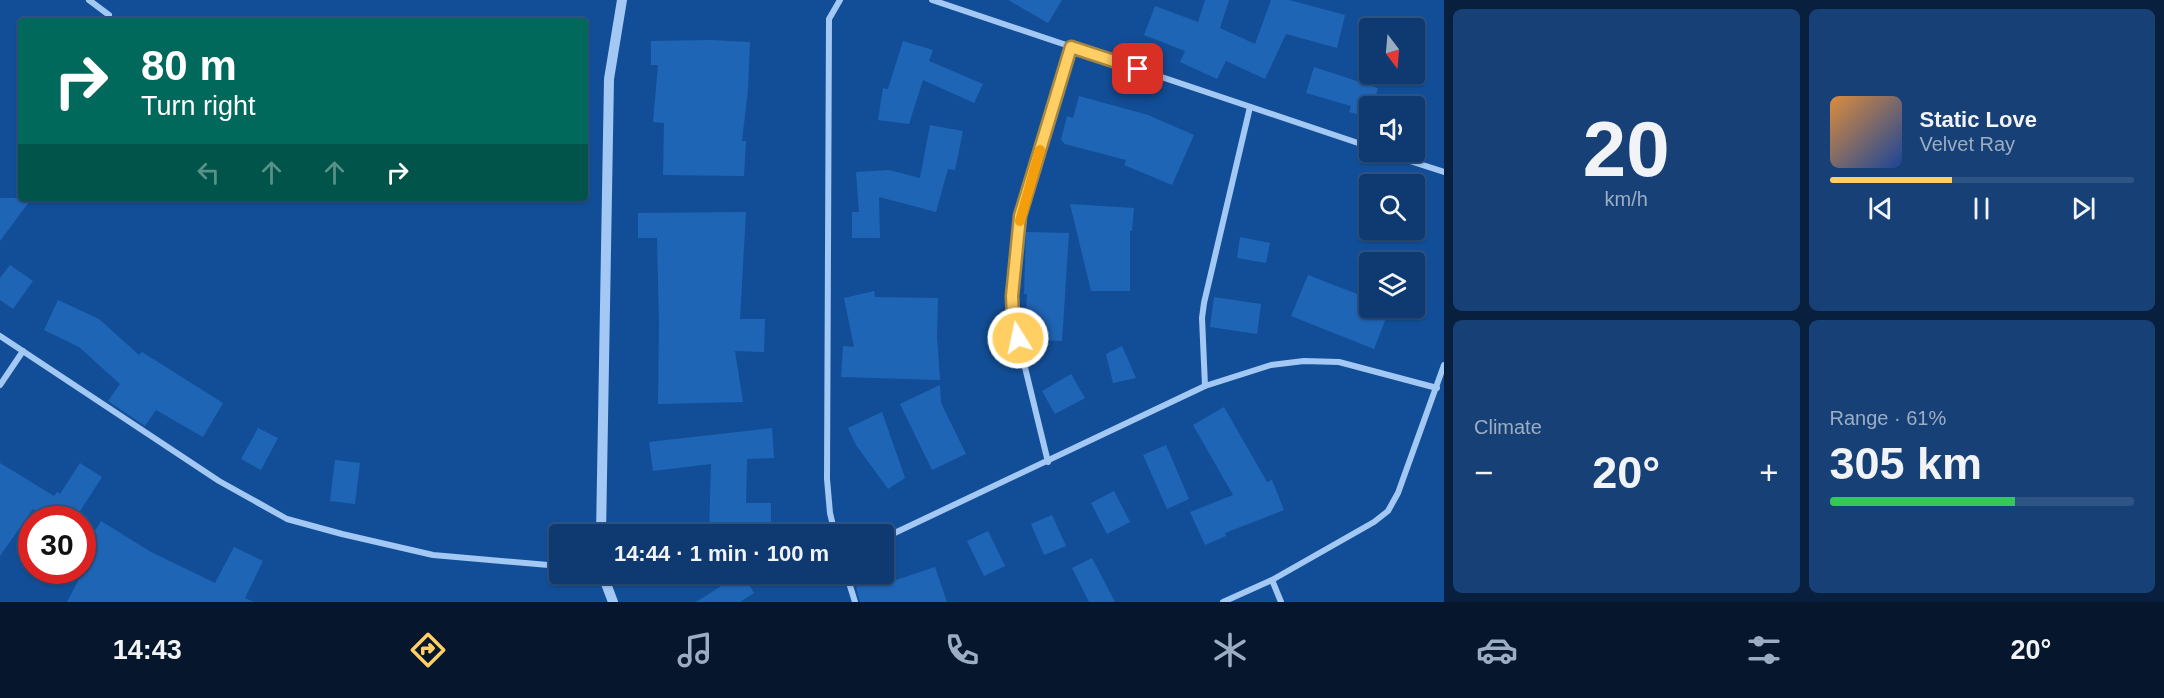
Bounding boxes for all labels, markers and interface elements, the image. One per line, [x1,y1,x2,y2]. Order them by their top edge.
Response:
north arrow [1359,18,1425,84]
map controls [1359,18,1425,318]
icon: right [42,42,120,120]
text: 80 m [141,42,237,89]
pin [1112,43,1163,94]
icon: arrive [1121,52,1154,85]
text: Turn right [141,91,256,121]
button: sound [1359,96,1425,162]
text: 20 [1583,105,1670,193]
text: Static Love [1920,107,2037,132]
text: Velvet Ray [1920,133,2015,155]
icon: left [192,156,225,189]
icon: ahead [255,156,288,189]
icon: ahead [318,156,351,189]
icon: right [381,156,414,189]
button: search [1359,174,1425,240]
text: km/h [1605,188,1648,210]
icon: previous [1864,192,1897,225]
icon: pause [1965,192,1998,225]
icon: next [2067,192,2100,225]
button: layers [1359,252,1425,318]
position arrow [986,306,1050,370]
text: Range · 61% [1830,407,1946,429]
text: Climate [1474,416,1542,438]
text: 305 km [1830,438,1982,489]
text: 20° [1592,447,1660,498]
text: − [1474,454,1493,491]
text: + [1759,454,1779,491]
speed limit sign: 30 [18,506,96,584]
text: 14:44 · 1 min · 100 m [614,541,829,566]
icon: directions [407,629,449,671]
icon: music [674,629,716,671]
icon: phone [941,629,983,671]
icon: climate [1209,629,1251,671]
icon: car [1476,629,1518,671]
icon: filters [1743,629,1785,671]
text: 14:43 [113,635,182,665]
text: 20° [2010,635,2051,665]

